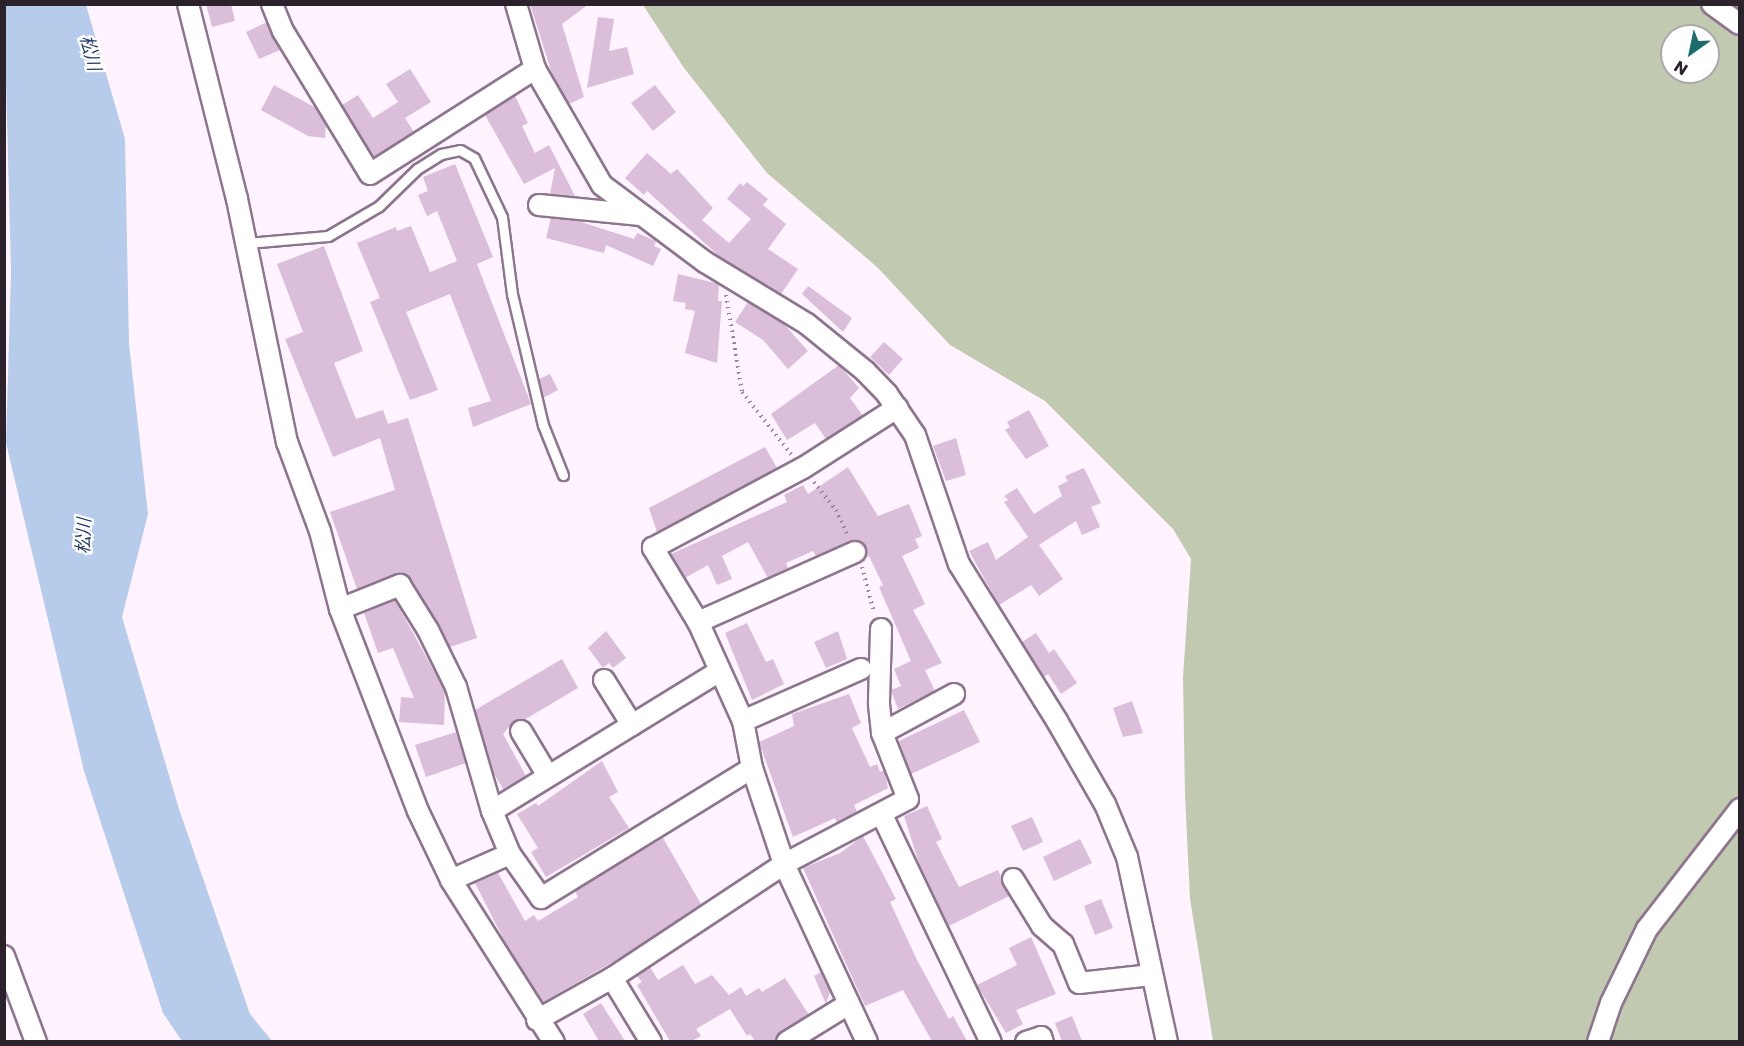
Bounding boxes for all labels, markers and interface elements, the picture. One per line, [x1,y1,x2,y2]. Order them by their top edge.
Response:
north arrow [1660,24,1720,84]
water label: 松川 [75,33,105,73]
text: N [1670,55,1692,81]
water label: 松川 [73,518,95,554]

